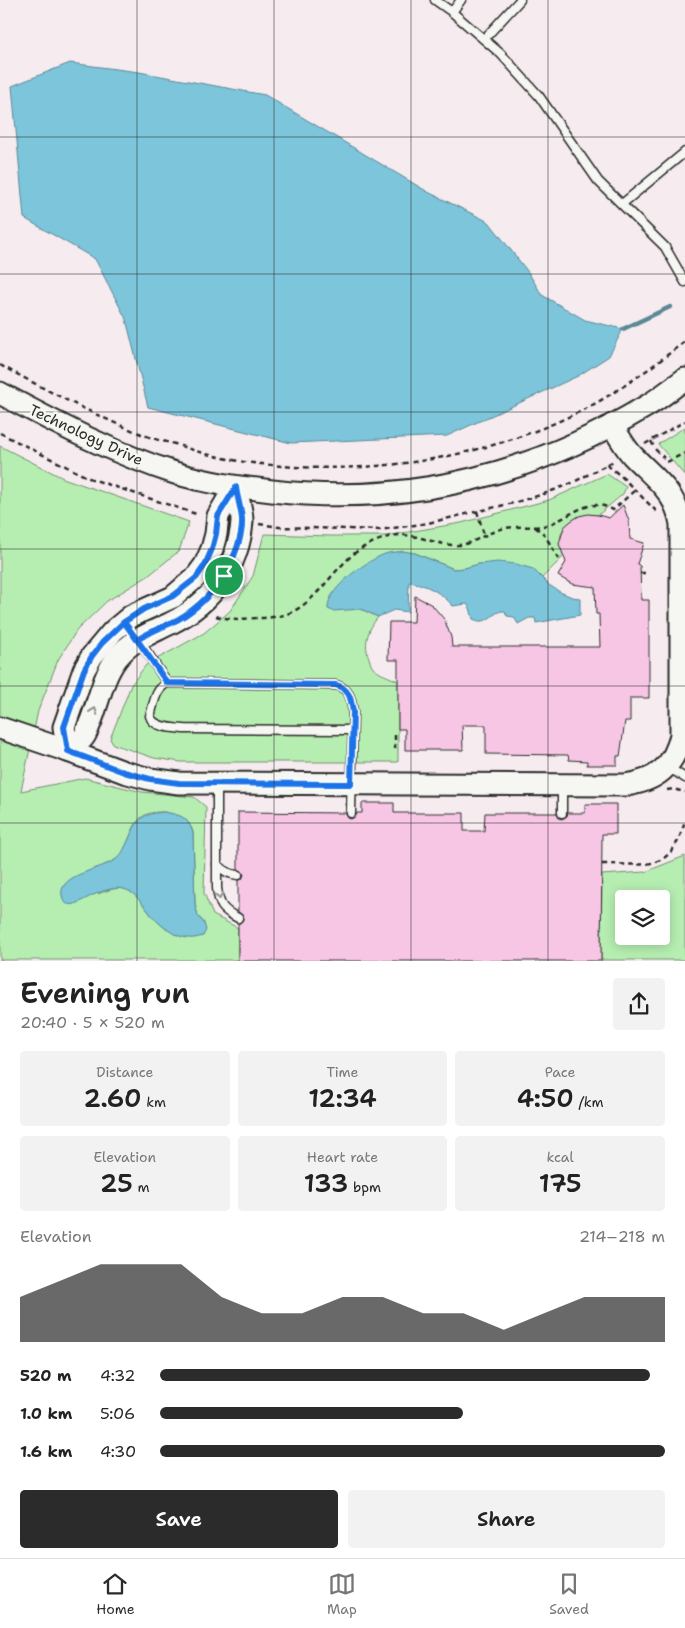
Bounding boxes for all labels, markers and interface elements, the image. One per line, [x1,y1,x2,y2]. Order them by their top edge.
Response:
street label: Technology Drive [26,400,146,470]
pin [203,555,245,597]
icon: arrive [210,562,238,590]
one-way arrow [88,707,98,716]
map controls [615,890,670,945]
button: layers [615,890,670,945]
one-way arrow [213,891,224,900]
text: Evening run [20,974,190,1012]
button: share [613,978,665,1030]
text: 20:40 · 5 × 520 m [20,1012,165,1033]
text: Distance [96,1063,154,1081]
text: Time [326,1063,359,1081]
text: Pace [545,1063,576,1081]
text: 2.60 [84,1081,141,1115]
text: 12:34 [308,1081,377,1115]
text: 4:50 [517,1081,574,1115]
text: km [141,1093,166,1111]
text: /km [574,1093,603,1111]
text: Elevation [93,1148,156,1166]
text: Heart rate [307,1148,378,1166]
text: kcal [547,1148,574,1166]
text: 25 [100,1166,133,1200]
text: 133 [304,1166,348,1200]
text: 175 [539,1166,582,1200]
text: m [133,1178,150,1196]
text: bpm [348,1178,381,1196]
text: Elevation [20,1226,92,1247]
text: 214–218 m [579,1226,665,1247]
text: 520 m [20,1365,72,1386]
text: 4:32 [100,1365,135,1386]
text: 1.0 km [20,1403,72,1424]
text: 5:06 [100,1403,135,1424]
text: 1.6 km [20,1441,72,1462]
text: 4:30 [100,1441,136,1462]
button: Save [20,1490,338,1548]
button: Share [348,1490,665,1548]
tab: Home [96,1570,135,1618]
tab: Map [327,1570,357,1618]
tab: Saved [549,1570,589,1618]

